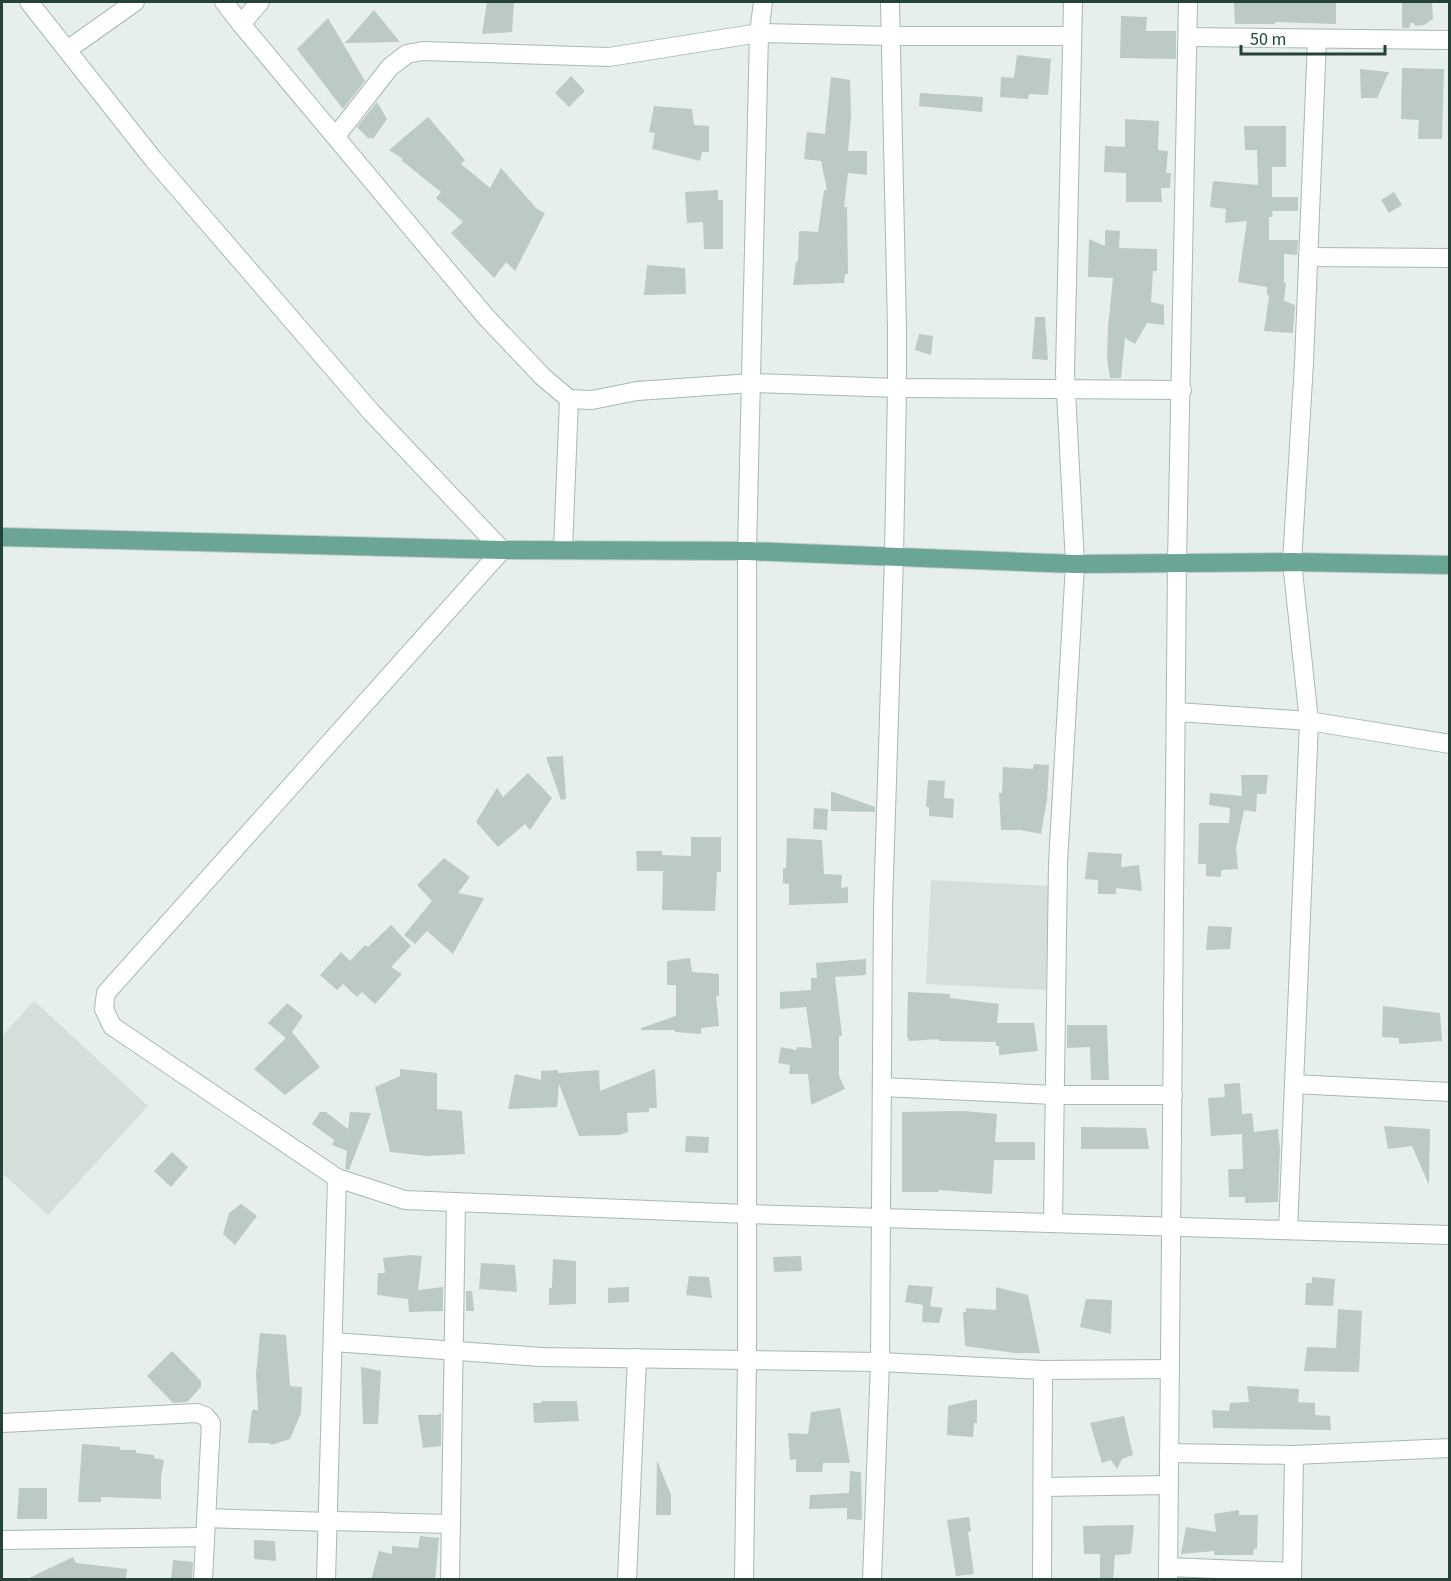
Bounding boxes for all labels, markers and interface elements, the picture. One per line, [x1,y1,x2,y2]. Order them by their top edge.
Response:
scale bar [1241,18,1385,56]
text: 50 m [1250,27,1286,52]

